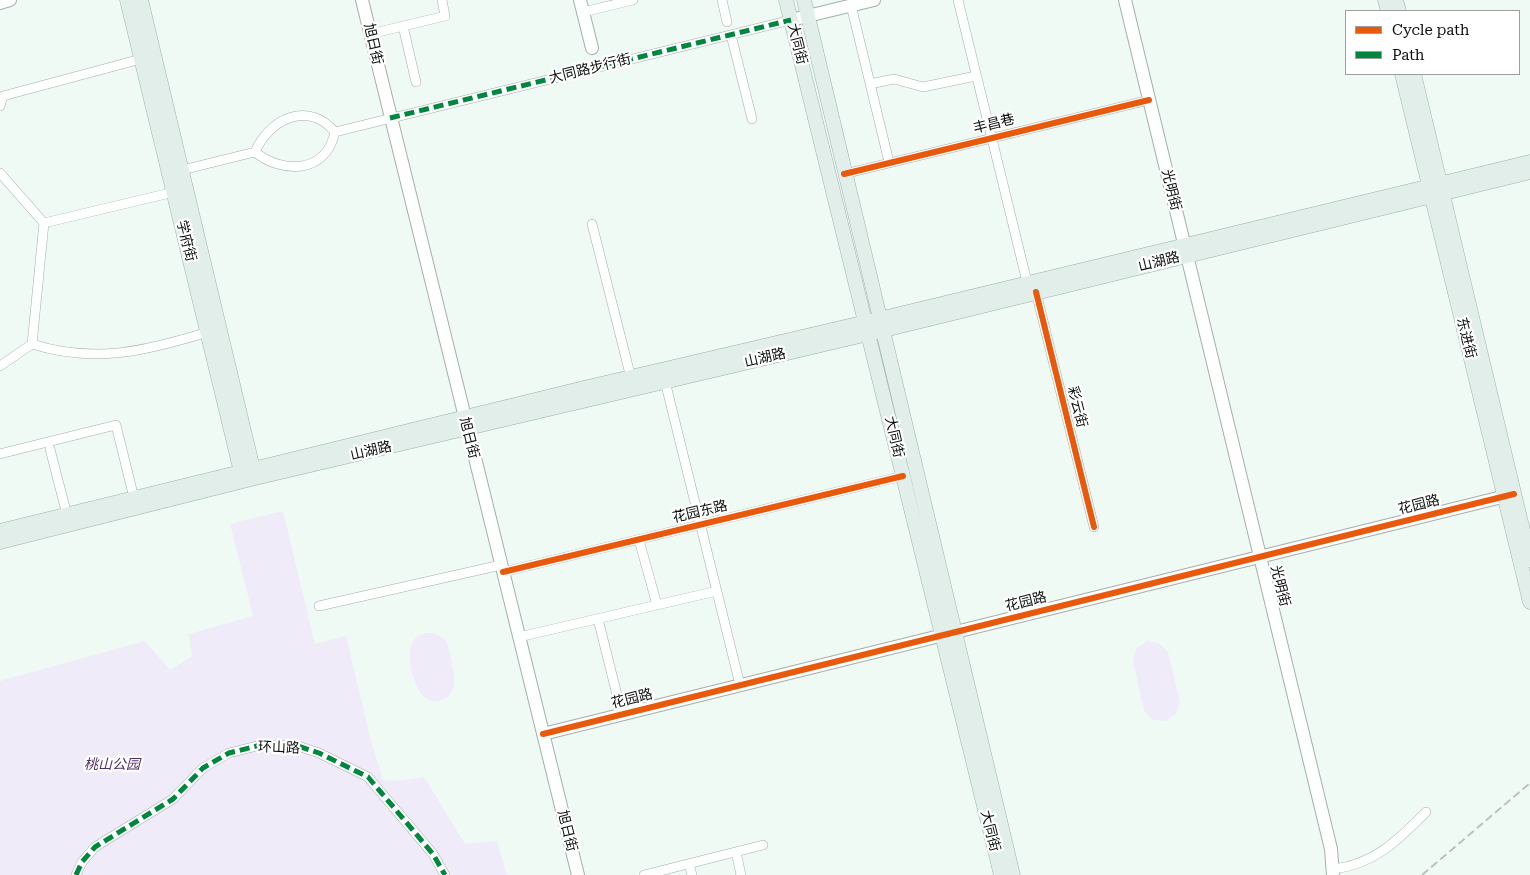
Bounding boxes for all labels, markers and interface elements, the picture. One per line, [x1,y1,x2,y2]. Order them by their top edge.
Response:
legend [1345,10,1520,75]
text: Cycle path [1392,21,1469,39]
street label: 旭日街 [360,22,386,66]
street label: 大同街 [784,22,810,66]
text: Path [1392,46,1425,64]
street label: 大同路步行街 [547,51,633,87]
street label: 丰昌巷 [972,111,1016,137]
street label: 光明街 [1158,168,1184,212]
street label: 学府街 [173,219,199,263]
street label: 山湖路 [1137,249,1181,275]
street label: 东进街 [1453,316,1479,360]
street label: 山湖路 [743,345,787,371]
street label: 彩云街 [1064,385,1090,429]
street label: 大同街 [881,415,907,459]
street label: 旭日街 [456,416,482,460]
street label: 山湖路 [349,438,393,464]
street label: 花园路 [1397,492,1441,518]
street label: 花园东路 [671,498,729,526]
street label: 光明街 [1267,564,1293,608]
street label: 花园路 [1004,589,1048,615]
street label: 花园路 [610,686,654,712]
street label: 环山路 [258,739,300,757]
park label: 桃山公园 [84,757,140,773]
street label: 旭日街 [554,809,580,853]
street label: 大同街 [977,809,1003,853]

